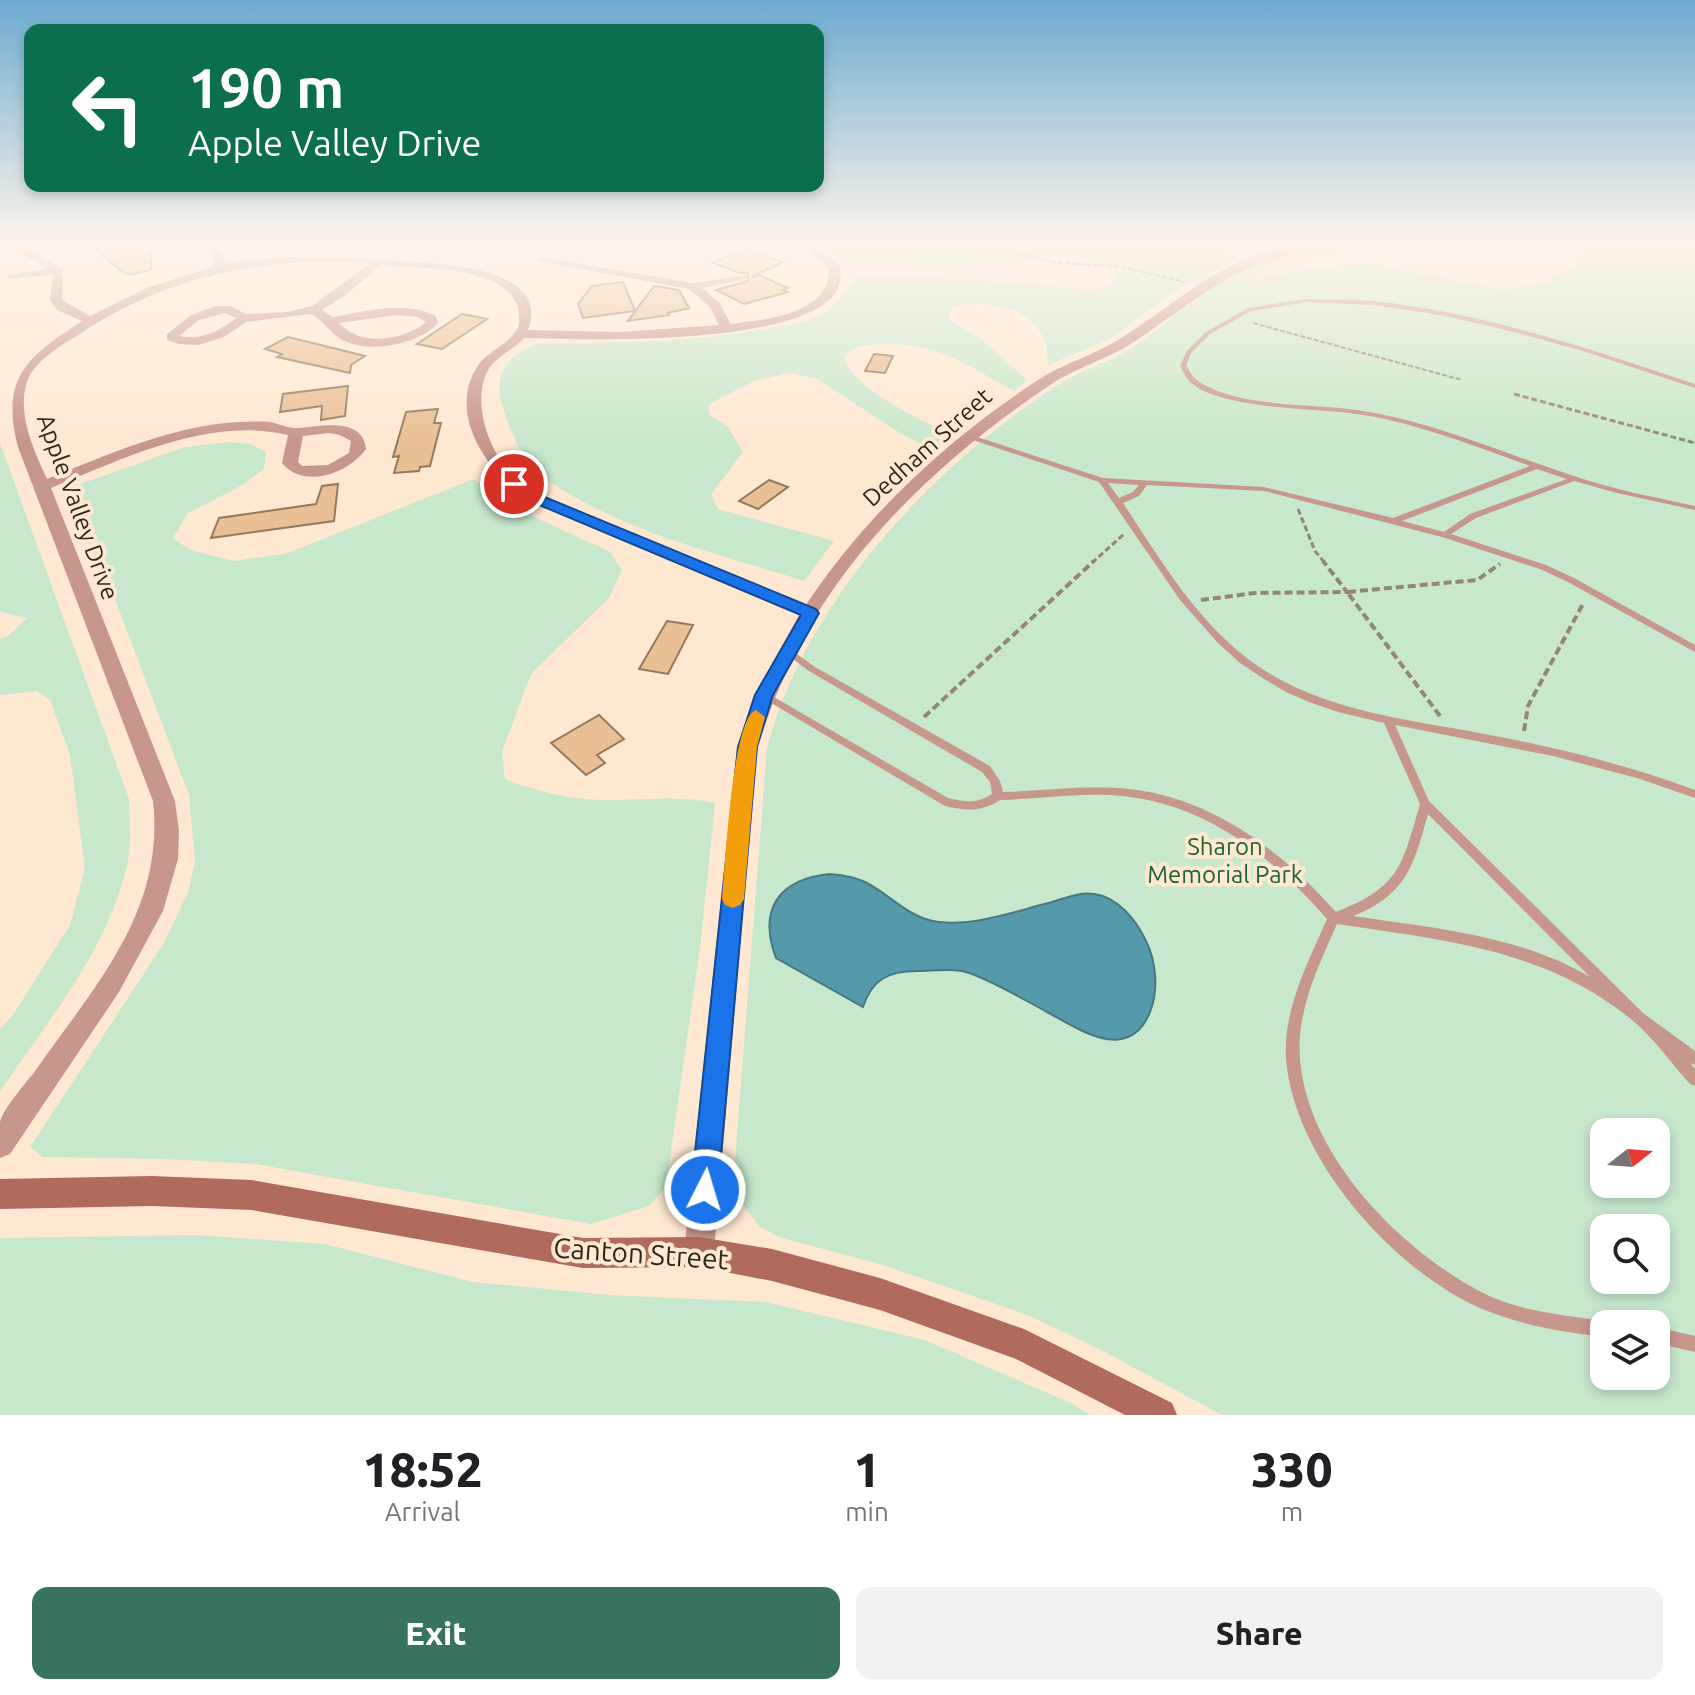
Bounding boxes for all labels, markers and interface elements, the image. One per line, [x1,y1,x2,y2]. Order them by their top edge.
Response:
icon: left [56,56,160,160]
text: 190 m [188,56,344,119]
text: Apple Valley Drive [188,122,481,163]
street label: Dedham Street [857,382,997,512]
street label: Apple Valley Drive [32,411,124,603]
pin [480,450,548,518]
icon: arrive [492,462,536,506]
park label: Sharon Memorial Park [1147,833,1303,888]
north arrow [1590,1118,1670,1198]
map controls [1590,1118,1670,1390]
position arrow [663,1148,747,1232]
button: search [1590,1214,1670,1294]
street label: Canton Street [552,1231,730,1275]
button: layers [1590,1310,1670,1390]
text: 18:52 [363,1442,483,1496]
text: 1 [853,1442,880,1496]
text: 330 [1251,1442,1332,1496]
text: Arrival [385,1497,460,1526]
text: min [845,1497,889,1526]
text: m [1281,1497,1303,1526]
button: Exit [32,1587,840,1679]
button: Share [856,1587,1663,1679]

